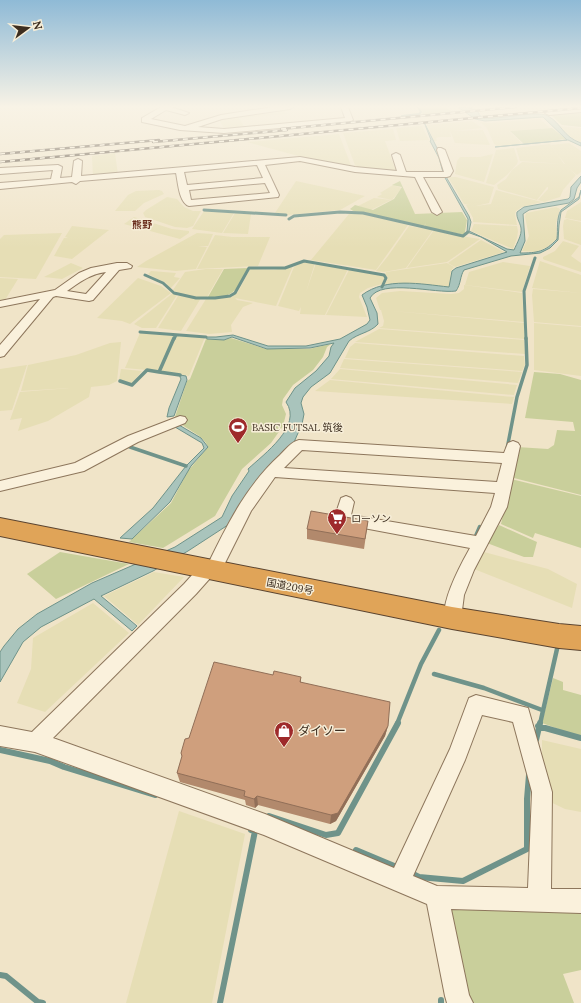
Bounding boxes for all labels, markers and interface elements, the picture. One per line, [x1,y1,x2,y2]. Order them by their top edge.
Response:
north arrow [8,8,48,48]
text: N [30,19,46,32]
district label: 熊野 [132,218,153,231]
sports icon: BASIC FUTSAL 筑後 [227,416,249,444]
place label: BASIC FUTSAL 筑後 [252,421,342,434]
supermarket icon: ローソン [326,507,348,535]
place label: ローソン [351,512,391,525]
street label: 国道209号 [265,576,314,597]
shop icon: ダイソー [273,720,295,748]
place label: ダイソー [298,723,346,738]

